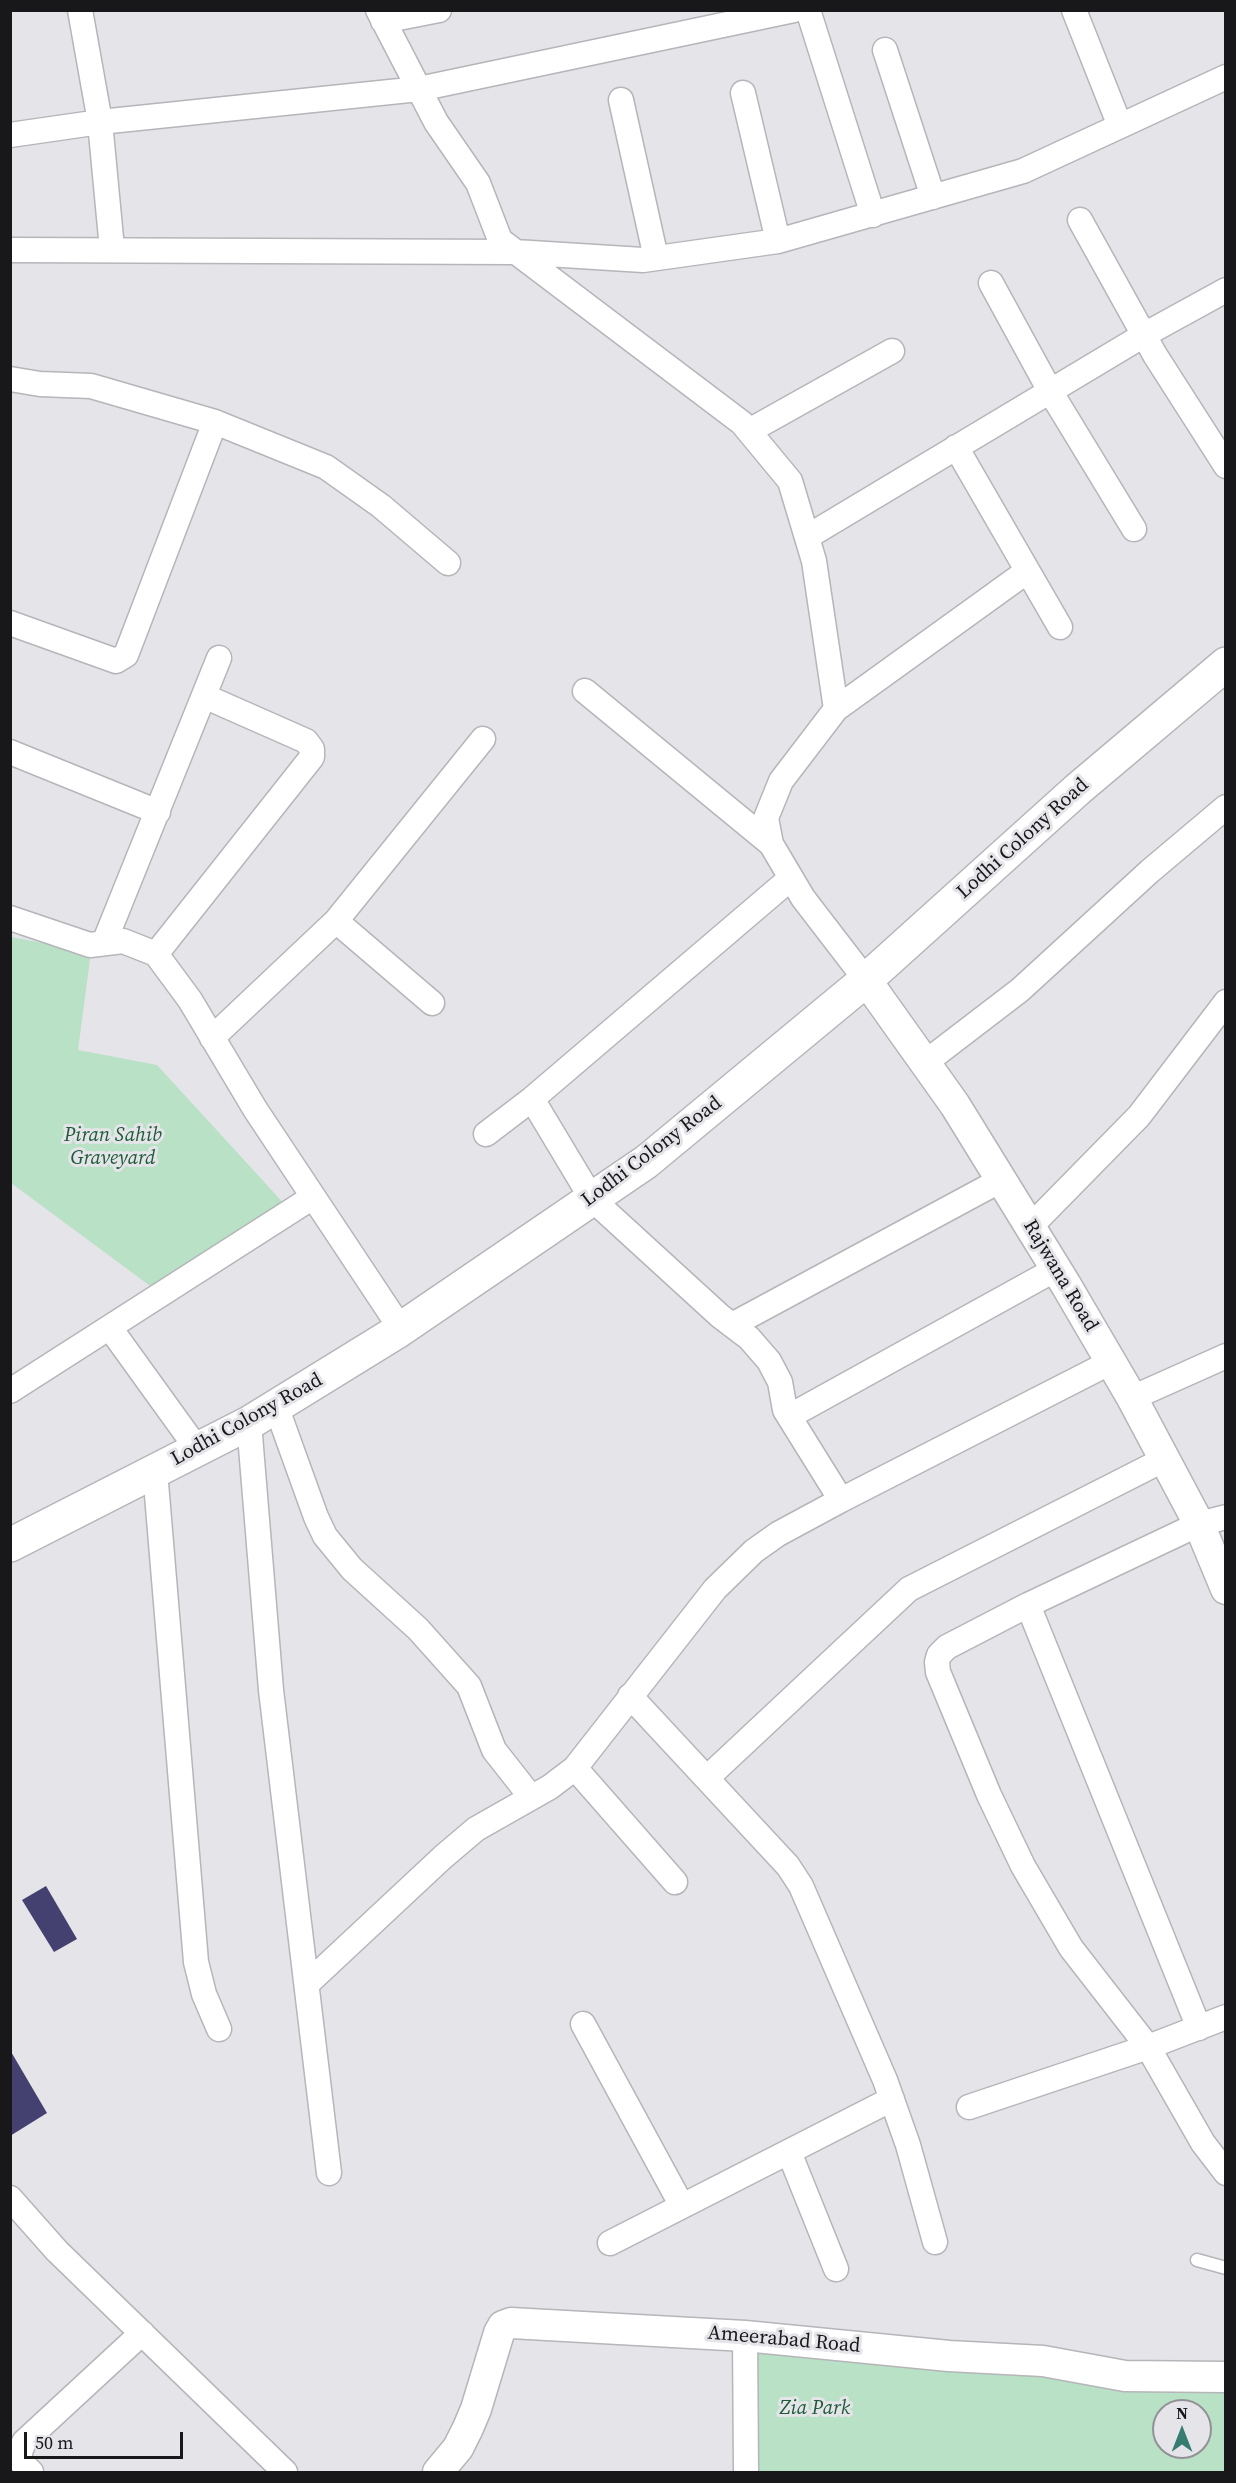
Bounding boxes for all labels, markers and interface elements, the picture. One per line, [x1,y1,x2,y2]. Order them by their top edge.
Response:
street label: Lodhi Colony Road [952,774,1094,904]
street label: Lodhi Colony Road [577,1092,727,1212]
park label: Piran Sahib Graveyard [64,1124,162,1171]
street label: Rajwana Road [1017,1216,1103,1336]
street label: Lodhi Colony Road [167,1369,327,1471]
street label: Ameerabad Road [707,2321,861,2359]
park label: Zia Park [780,2397,850,2421]
north arrow [1152,2399,1212,2459]
text: N [1176,2402,1188,2424]
scale bar [27,2420,186,2458]
text: 50 m [35,2430,73,2455]

